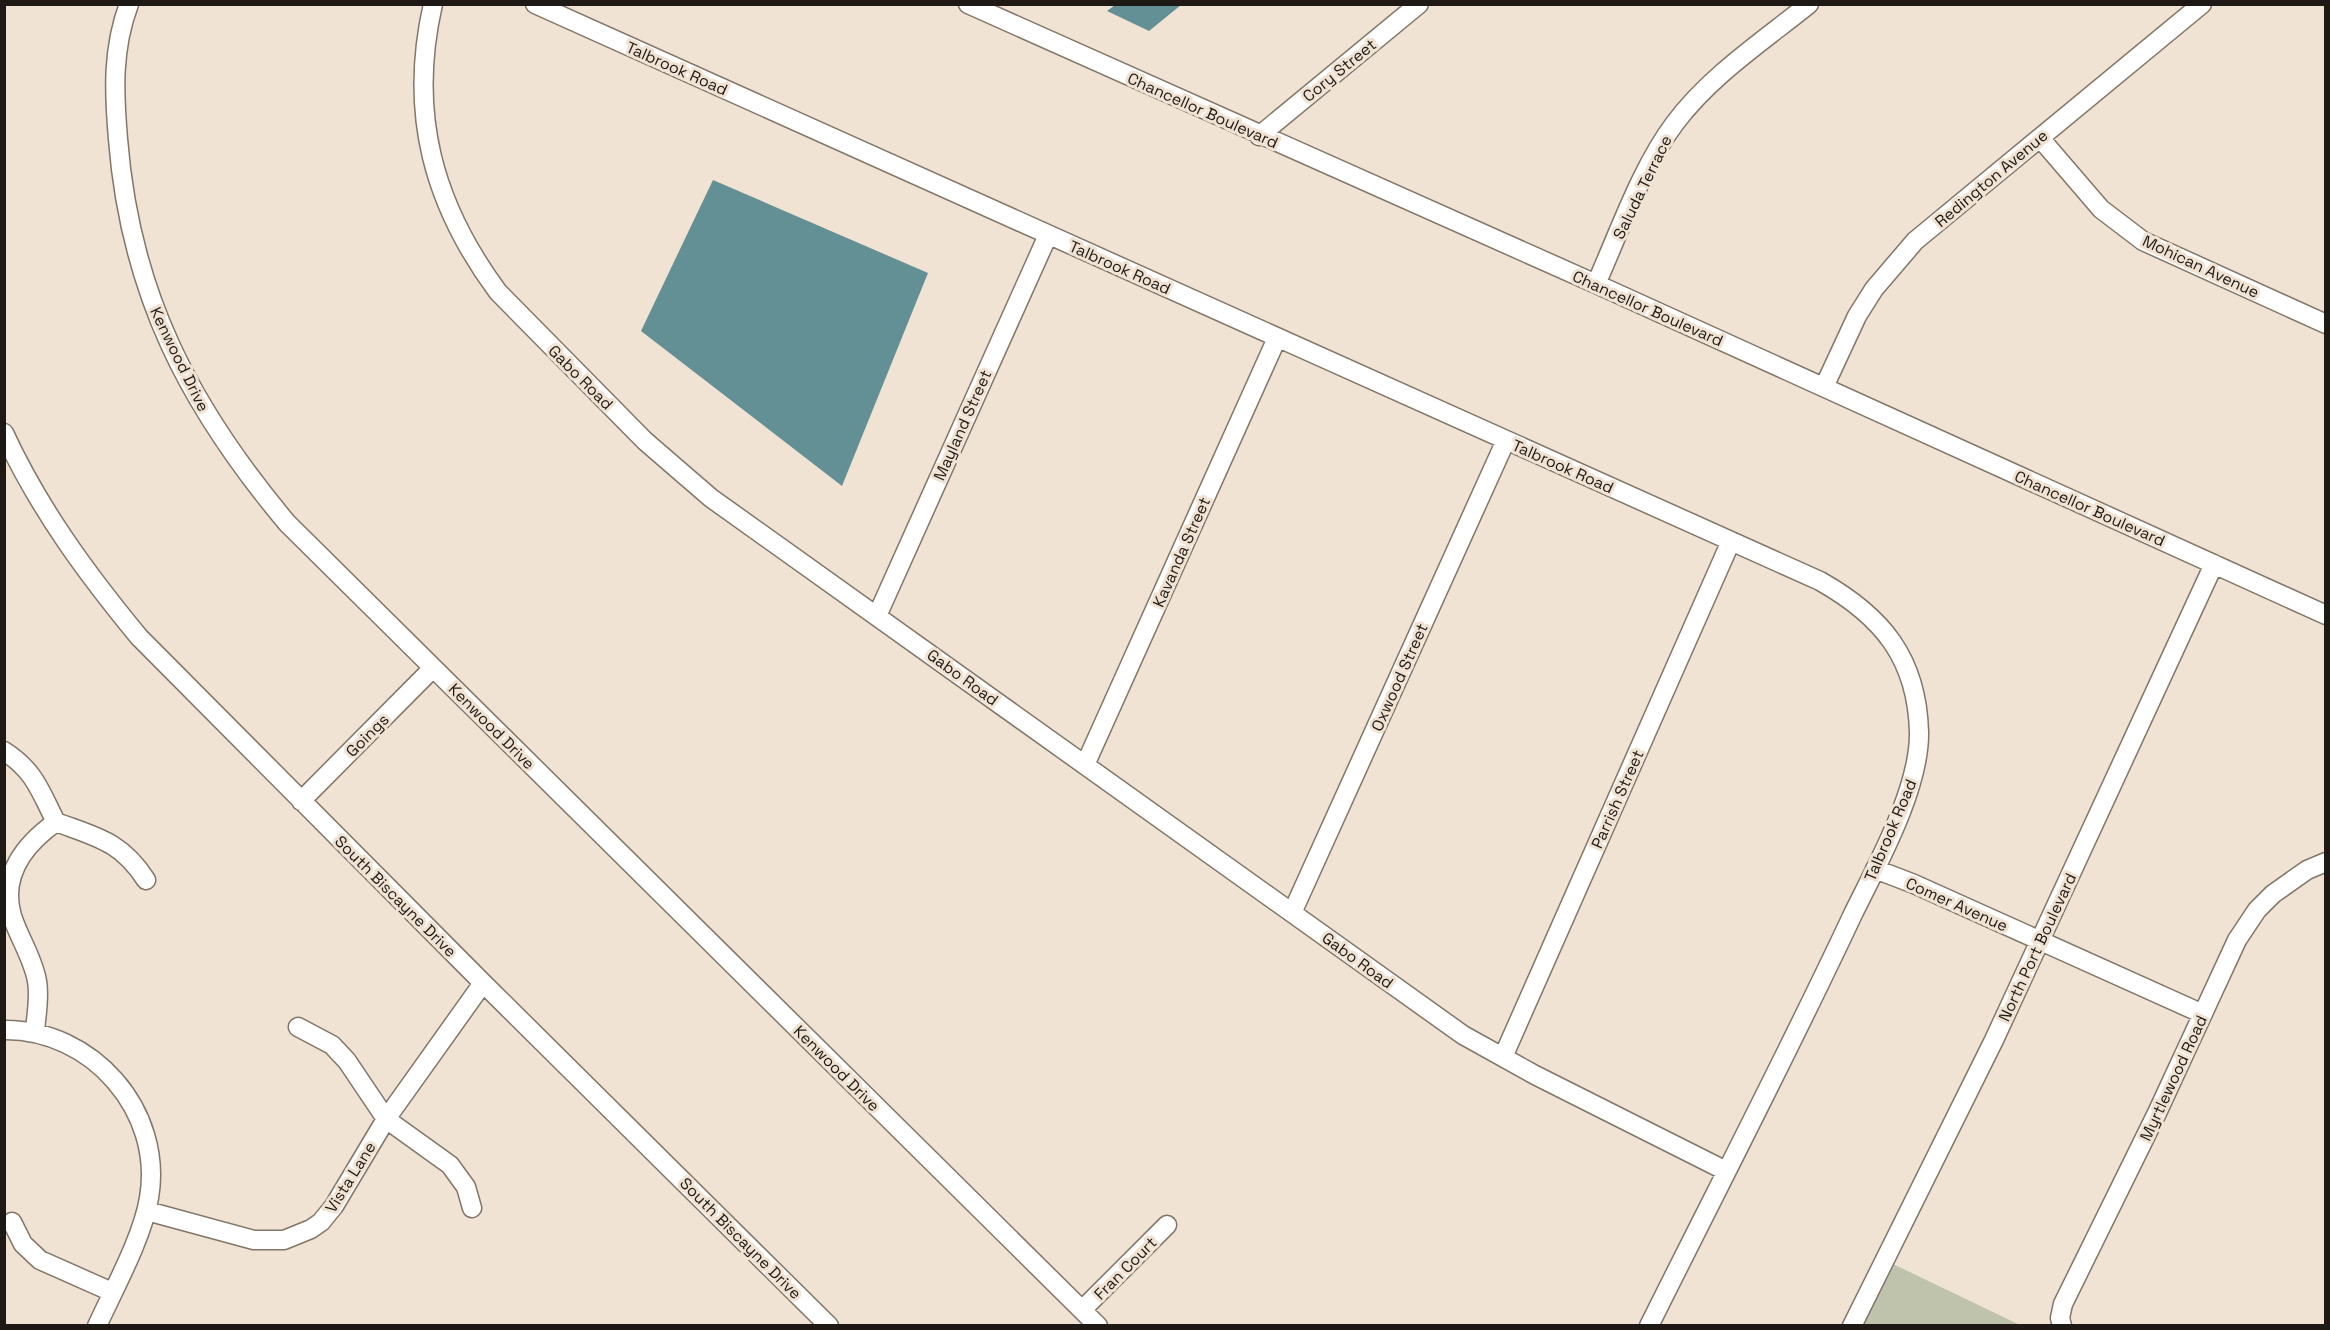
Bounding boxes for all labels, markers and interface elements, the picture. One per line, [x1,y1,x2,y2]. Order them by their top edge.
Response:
street label: Cory Street [1298,34,1381,107]
street label: Talbrook Road [623,37,731,100]
street label: Chancellor Boulevard [1124,68,1281,153]
street label: Redington Avenue [1931,125,2052,232]
street label: Saluda Terrace [1608,132,1677,243]
street label: Mohican Avenue [2139,230,2263,303]
street label: Talbrook Road [1066,236,1174,299]
street label: Chancellor Boulevard [1569,266,1726,351]
street label: Kenwood Drive [145,303,214,415]
street label: Gabo Road [544,340,618,414]
street label: Mayland Street [929,367,996,484]
street label: Talbrook Road [1509,435,1617,498]
street label: Chancellor Boulevard [2011,466,2168,551]
street label: Kavanda Street [1148,494,1215,611]
street label: Oxwood Street [1366,620,1433,734]
street label: Gabo Road [923,644,1003,710]
street label: Kenwood Drive [444,679,539,774]
street label: Goings [341,709,393,761]
street label: Parrish Street [1586,747,1649,852]
street label: Talbrook Road [1860,776,1921,884]
street label: South Biscayne Drive [330,831,461,962]
street label: North Port Boulevard [1994,870,2081,1025]
street label: Comer Avenue [1902,873,2011,936]
street label: Gabo Road [1318,927,1398,993]
street label: Myrtlewood Road [2135,1012,2212,1144]
street label: Kenwood Drive [789,1021,884,1116]
street label: Vista Lane [320,1138,381,1217]
street label: South Biscayne Drive [675,1173,806,1304]
street label: Fran Court [1089,1232,1161,1304]

